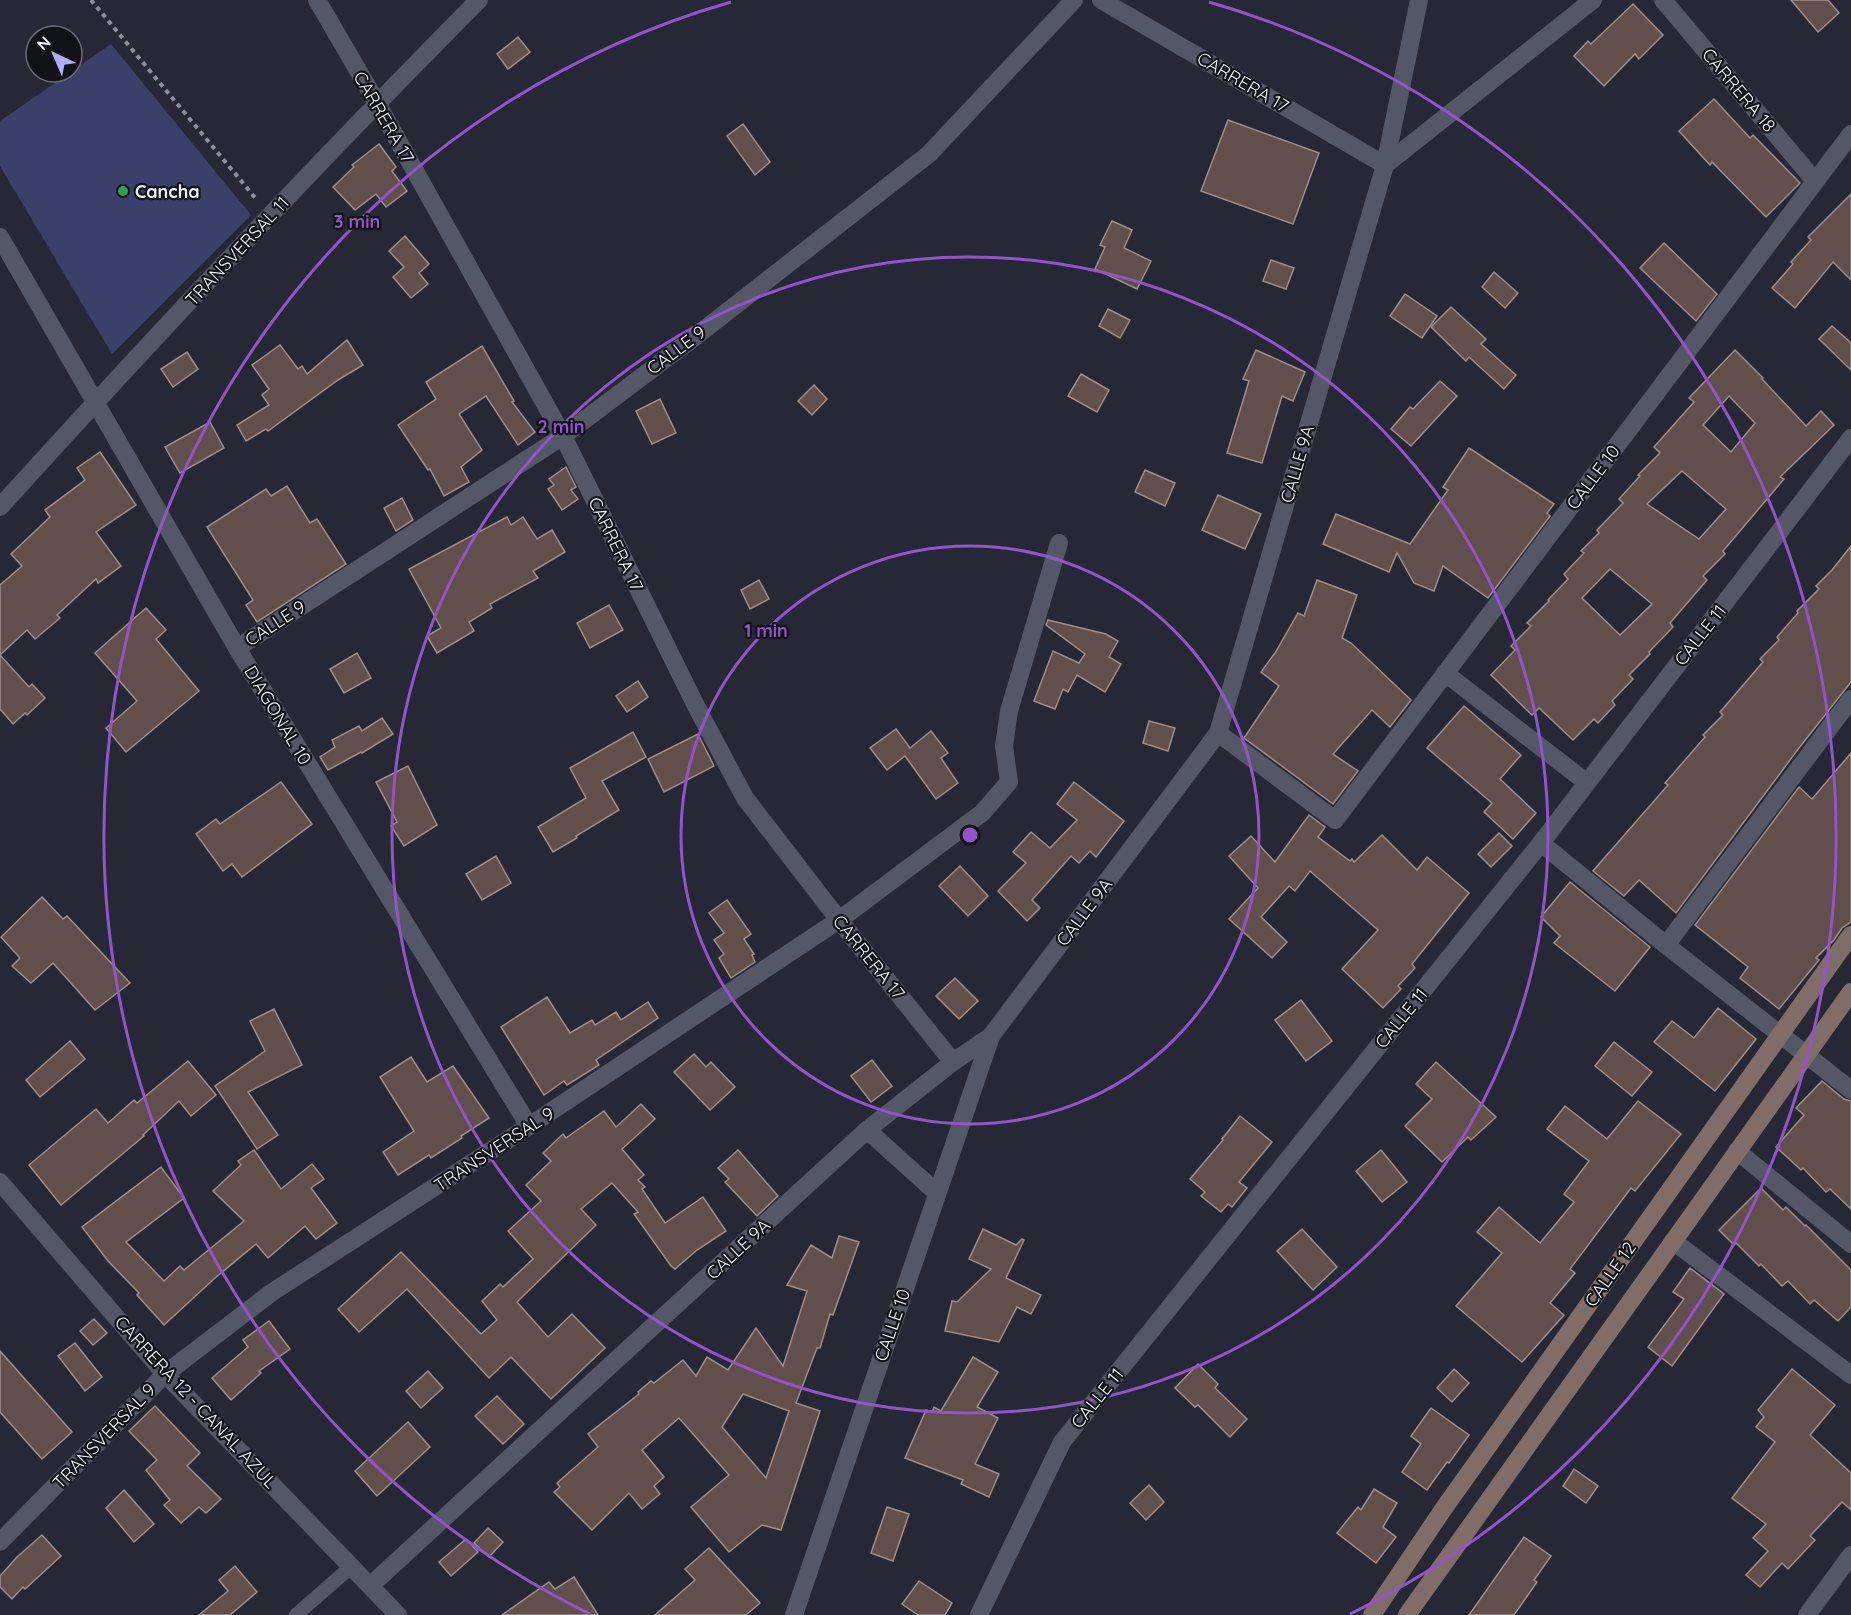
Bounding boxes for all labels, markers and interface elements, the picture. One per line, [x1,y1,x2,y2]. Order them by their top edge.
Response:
north arrow [24,24,84,84]
text: N [32,32,55,54]
street label: CARRERA 18 [1697,43,1781,137]
street label: CARRERA 17 [1193,46,1293,118]
street label: CARRERA 17 [348,67,420,167]
place label: Cancha [135,180,200,203]
marker: Cancha [116,184,130,198]
street label: TRANSVERSAL 11 [180,191,294,311]
text: 3 min [334,210,380,233]
street label: CALLE 9 [642,320,710,380]
text: 2 min [538,415,584,438]
street label: CALLE 9A [1275,422,1319,505]
street label: CALLE 10 [1561,440,1625,514]
street label: CARRERA 17 [583,493,649,595]
street label: CALLE 9 [240,595,310,651]
street label: CALLE 11 [1669,600,1731,670]
text: 1 min [744,619,788,642]
street label: DIAGONAL 10 [239,661,317,769]
centre of rings [960,825,980,845]
street label: CALLE 9A [1051,873,1117,951]
street label: CARRERA 17 [828,910,910,1004]
street label: CALLE 11 [1370,983,1432,1053]
street label: TRANSVERSAL 9 [430,1102,558,1196]
street label: CALLE 9A [701,1213,775,1284]
street label: CALLE 12 [1579,1237,1641,1311]
street label: CALLE 10 [869,1286,915,1364]
street label: CARRERA 12 - CANAL AZUL [110,1311,282,1494]
street label: CALLE 11 [1066,1363,1128,1433]
street label: TRANSVERSAL 9 [48,1378,160,1494]

